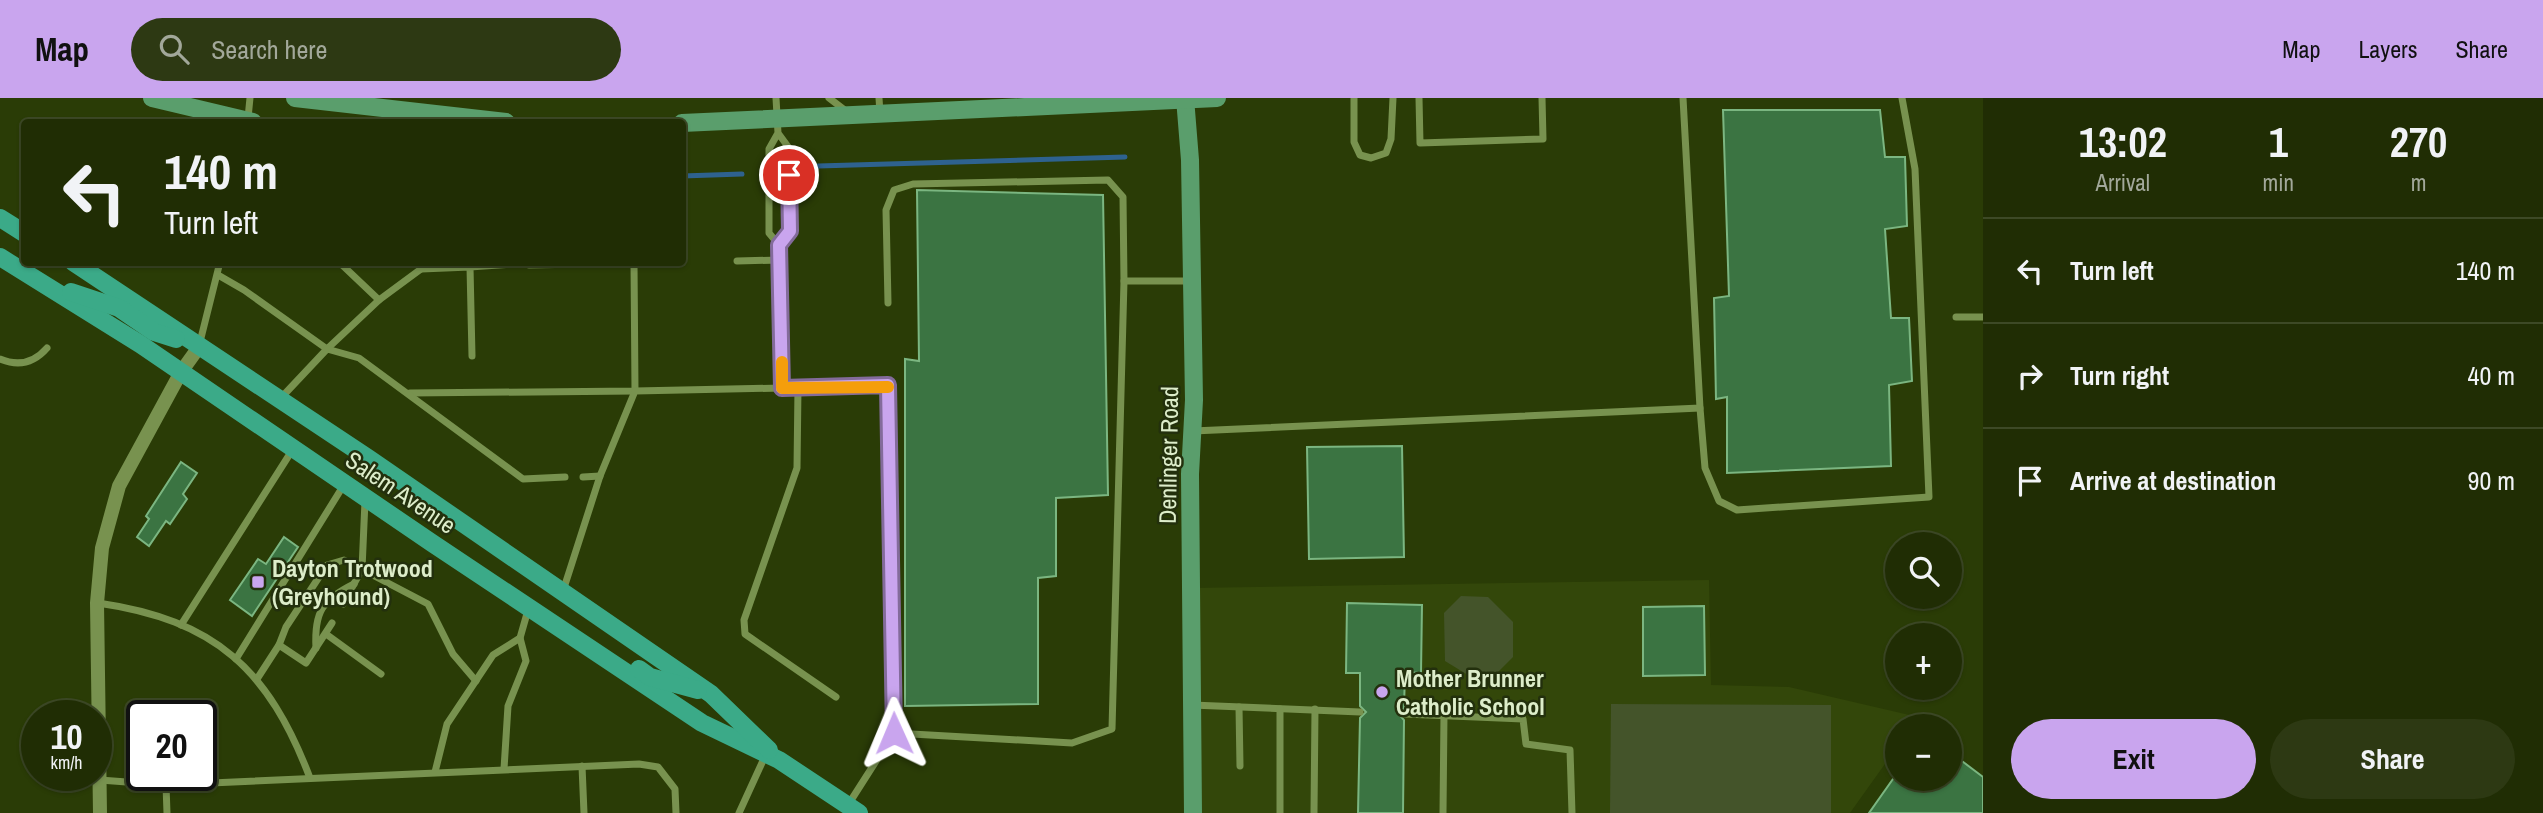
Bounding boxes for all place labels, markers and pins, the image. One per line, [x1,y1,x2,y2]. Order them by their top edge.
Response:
pin [759,145,819,205]
place label: Dayton Trotwood (Greyhound) [272,552,433,612]
marker: Dayton Trotwood (Greyhound) [250,574,266,590]
place label: Mother Brunner Catholic School [1396,662,1545,722]
marker: Mother Brunner Catholic School [1374,684,1390,700]

